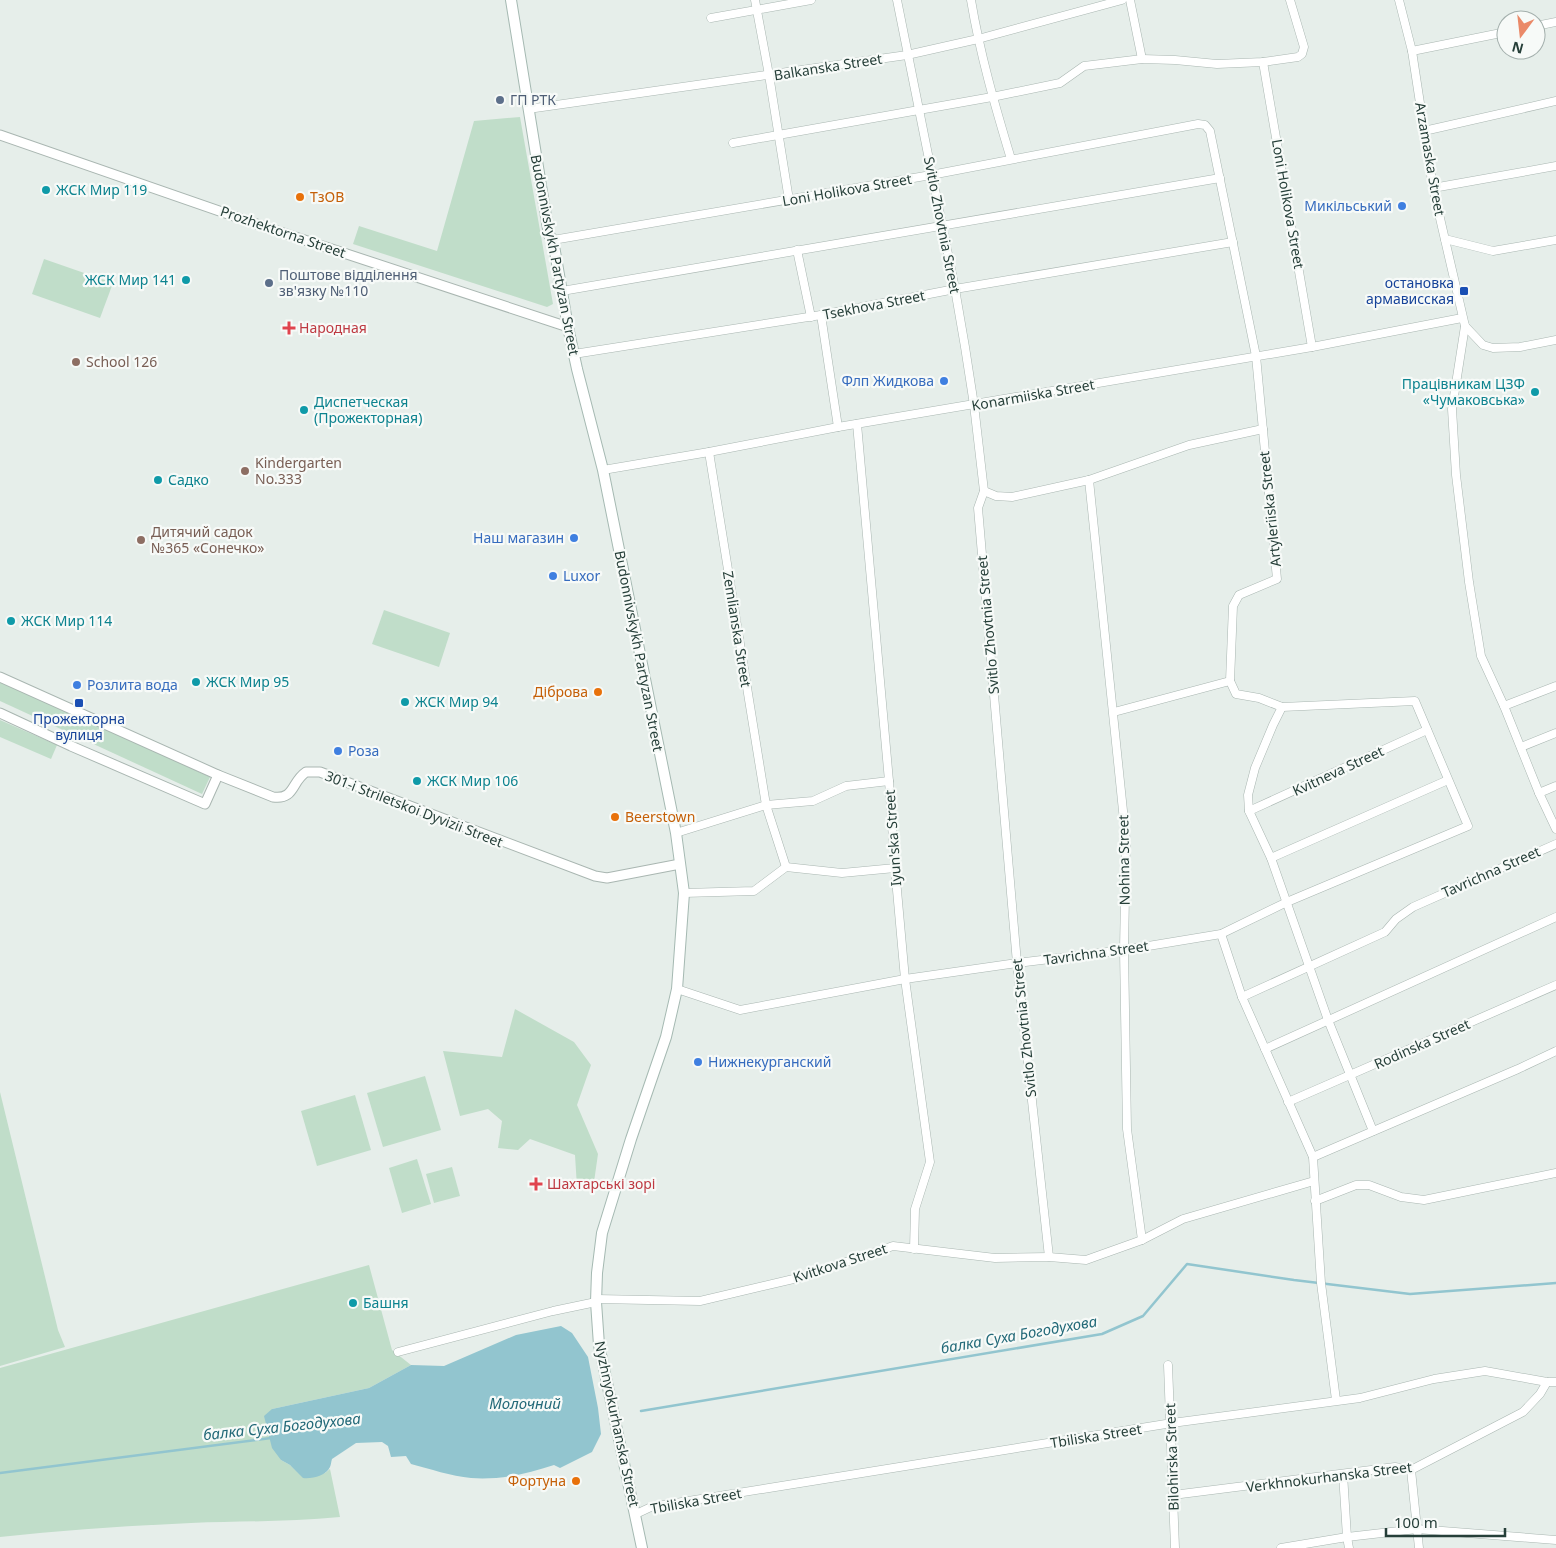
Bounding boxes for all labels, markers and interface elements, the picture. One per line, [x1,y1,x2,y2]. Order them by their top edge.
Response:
north arrow [1496,10,1546,60]
text: N [1510,37,1525,59]
street label: Balkanska Street [772,49,883,84]
place label: ГП РТК [510,90,556,109]
marker: ГП РТК [494,94,506,106]
street label: Arzamaska Street [1411,101,1450,217]
street label: Loni Holikova Street [1268,138,1309,270]
street label: Budonnivskykh Partyzan Street [527,153,584,357]
street label: Svitlo Zhovtnia Street [920,155,965,295]
street label: Loni Holikova Street [781,169,913,210]
place label: ЖСК Мир 119 [56,180,147,199]
marker: ЖСК Мир 119 [40,184,52,196]
place label: ТзОВ [310,187,344,206]
marker: ТзОВ [294,191,306,203]
place label: Микільський [1304,196,1392,215]
marker: Микільський [1396,200,1408,212]
street label: Prozhektorna Street [218,201,348,262]
place label: Поштове відділення зв'язку №110 [279,265,418,300]
place label: ЖСК Мир 141 [85,270,176,289]
place label: остановка армависская [1366,273,1454,308]
marker: ЖСК Мир 141 [180,274,192,286]
marker: Поштове відділення зв'язку №110 [263,277,275,289]
street label: Tsekhova Street [821,285,927,324]
marker: остановка армависская [1458,285,1470,297]
place label: Народная [299,318,367,337]
marker: Народная [283,322,295,334]
place label: School 126 [86,352,157,371]
marker: School 126 [70,356,82,368]
place label: Флп Жидкова [841,371,934,390]
street label: Konarmiiska Street [970,374,1096,415]
place label: Працівникам ЦЗФ «Чумаковська» [1402,374,1525,409]
marker: Флп Жидкова [938,375,950,387]
marker: Працівникам ЦЗФ «Чумаковська» [1529,386,1541,398]
place label: Диспетческая (Прожекторная) [314,392,422,427]
marker: Диспетческая (Прожекторная) [298,404,310,416]
street label: Artyleriiska Street [1254,450,1285,568]
place label: Kindergarten No.333 [255,453,342,488]
marker: Kindergarten No.333 [239,465,251,477]
place label: Садко [168,470,209,489]
marker: Садко [152,474,164,486]
place label: Дитячий садок №365 «Сонечко» [151,522,264,557]
place label: Наш магазин [473,528,564,547]
marker: Наш магазин [568,532,580,544]
marker: Дитячий садок №365 «Сонечко» [135,534,147,546]
street label: Budonnivskykh Partyzan Street [611,549,668,753]
street label: Svitlo Zhovtnia Street [972,555,1003,695]
place label: Luxor [563,566,601,585]
street label: Zemlianska Street [719,569,756,688]
marker: Luxor [547,570,559,582]
place label: ЖСК Мир 114 [21,611,112,630]
marker: ЖСК Мир 114 [5,615,17,627]
place label: ЖСК Мир 95 [206,672,289,691]
place label: Розлита вода [87,675,178,694]
marker: ЖСК Мир 95 [190,676,202,688]
marker: Розлита вода [71,679,83,691]
place label: Діброва [533,682,588,701]
marker: Діброва [592,686,604,698]
place label: ЖСК Мир 94 [415,692,498,711]
marker: ЖСК Мир 94 [399,696,411,708]
marker: Прожекторна вулиця [73,697,85,709]
place label: Прожекторна вулиця [33,709,125,744]
place label: Роза [348,741,379,760]
street label: Kvitneva Street [1289,741,1386,800]
marker: Роза [332,745,344,757]
street label: 301-i Striletskoi Dyvizii Street [323,766,506,851]
place label: ЖСК Мир 106 [427,771,518,790]
marker: ЖСК Мир 106 [411,775,423,787]
street label: Iyun'ska Street [880,789,905,887]
place label: Beerstown [625,807,695,826]
marker: Beerstown [609,811,621,823]
street label: Nohina Street [1113,815,1134,905]
street label: Tavrichna Street [1439,841,1543,902]
street label: Tavrichna Street [1042,936,1150,969]
street label: Svitlo Zhovtnia Street [1007,958,1040,1098]
street label: Rodinska Street [1371,1014,1473,1073]
place label: Нижнекурганский [708,1052,831,1071]
marker: Нижнекурганский [692,1056,704,1068]
place label: Шахтарські зорі [547,1174,655,1193]
marker: Шахтарські зорі [529,1177,543,1191]
street label: Kvitkova Street [790,1238,889,1287]
place label: Башня [363,1293,409,1312]
marker: Башня [347,1297,359,1309]
water label: балка Суха Богодухова [939,1310,1099,1358]
street label: Nyzhnyokurhanska Street [591,1339,644,1509]
water label: Молочний [489,1393,561,1413]
street label: Bilohirska Street [1160,1403,1183,1511]
water label: балка Суха Богодухова [202,1408,362,1444]
street label: Tbiliska Street [1049,1419,1143,1452]
street label: Verkhnokurhanska Street [1245,1457,1413,1496]
place label: Фортуна [508,1471,566,1490]
marker: Фортуна [570,1475,582,1487]
street label: Tbiliska Street [649,1483,743,1518]
scale bar [1386,1506,1505,1538]
text: 100 m [1394,1512,1438,1532]

